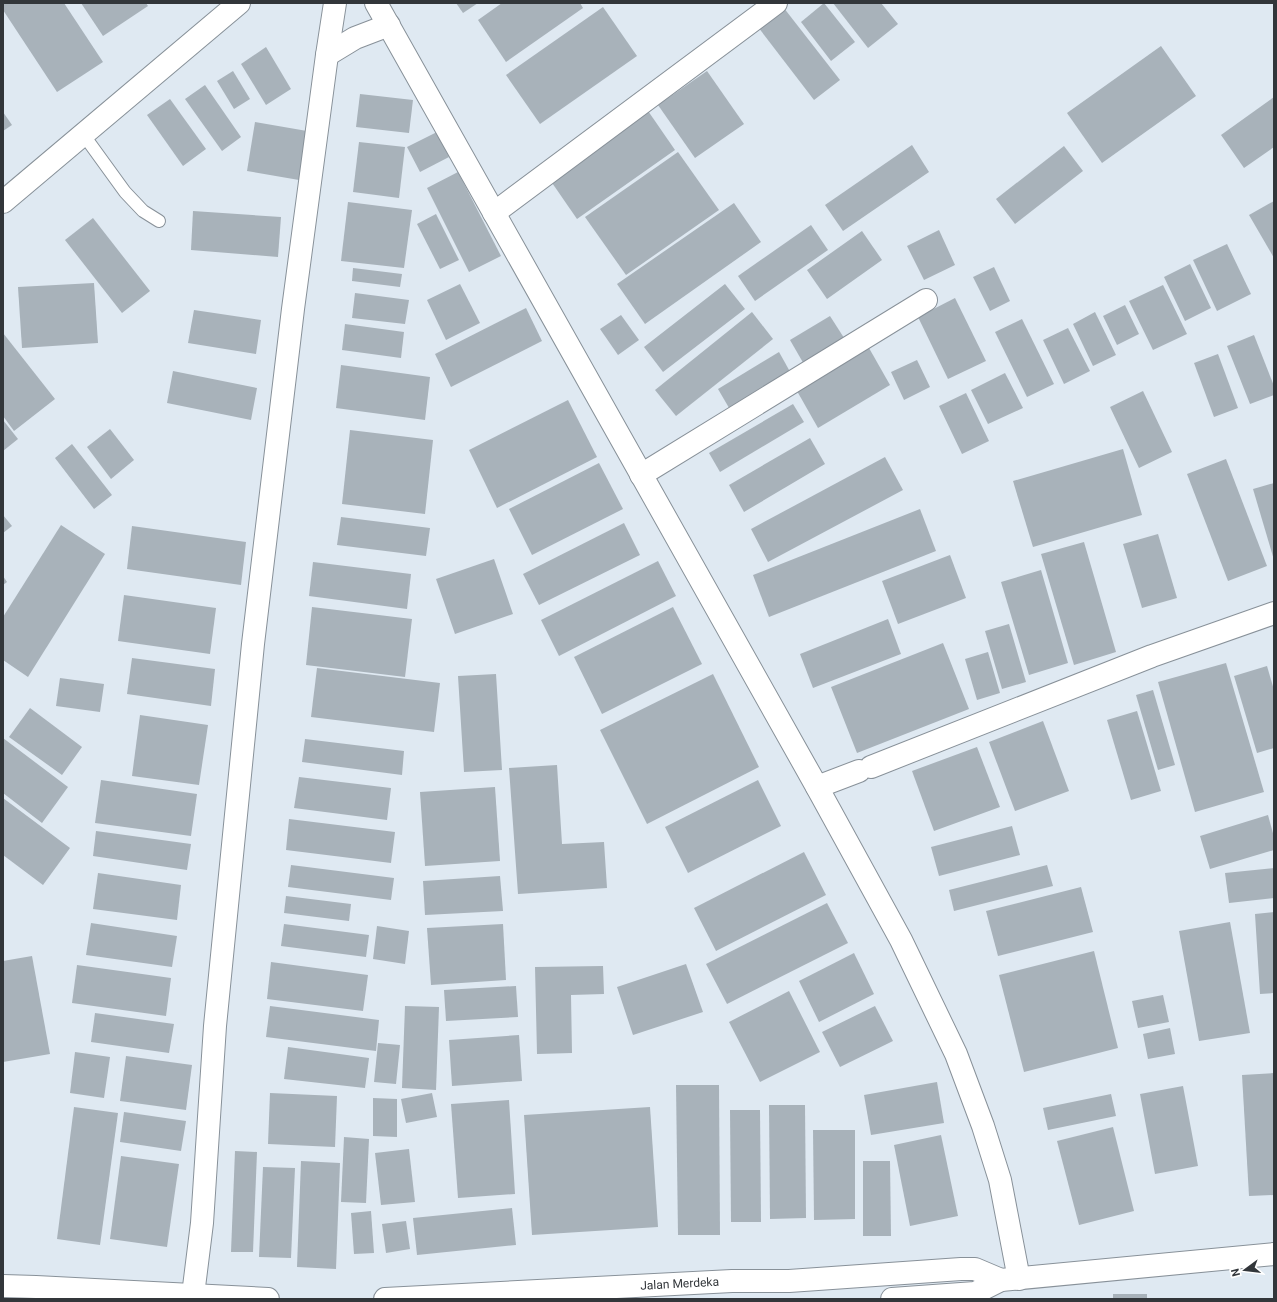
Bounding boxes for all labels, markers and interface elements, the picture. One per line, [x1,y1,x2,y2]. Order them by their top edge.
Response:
north arrow [1225,1250,1265,1290]
text: N [1228,1267,1243,1278]
street label: Jalan Merdeka [640,1275,719,1293]

